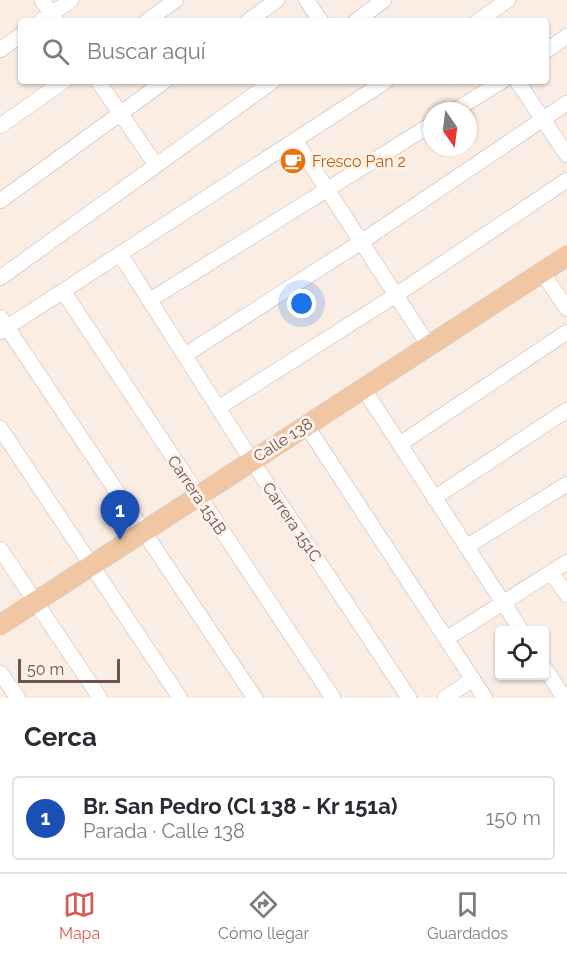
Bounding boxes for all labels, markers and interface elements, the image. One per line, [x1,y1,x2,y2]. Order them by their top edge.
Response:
search box [18,18,549,84]
icon: search [39,35,72,68]
text: Buscar aquí [87,38,206,64]
north arrow [423,102,477,156]
cafe icon: Fresco Pan 2 [278,146,308,176]
place label: Fresco Pan 2 [312,152,406,171]
your location [287,289,316,318]
street label: Calle 138 [250,414,316,466]
street label: Carrera 151B [164,452,230,538]
street label: Carrera 151C [258,479,326,565]
pin: 1 [100,490,140,540]
map controls [495,626,549,680]
button: locate [495,626,549,680]
scale bar [18,656,120,684]
text: 50 m [27,660,64,679]
text: Cerca [24,722,97,752]
text: Br. San Pedro (Cl 138 - Kr 151a) [83,793,398,819]
text: 1 [41,806,50,830]
text: 150 m [486,806,541,830]
text: Parada · Calle 138 [83,819,245,843]
tab: Mapa [59,888,100,943]
tab: Cómo llegar [218,888,309,943]
tab: Guardados [427,888,508,943]

